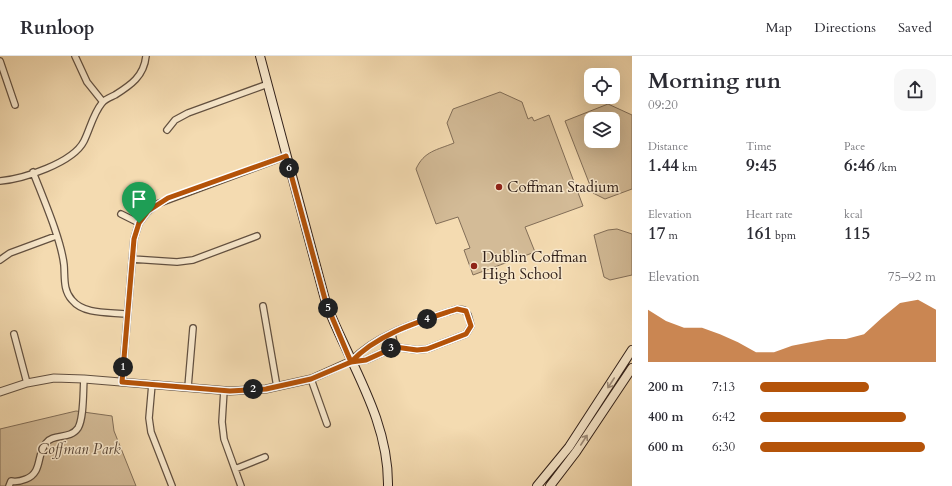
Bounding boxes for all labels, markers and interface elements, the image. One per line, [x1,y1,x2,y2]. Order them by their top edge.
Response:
text: Runloop [20,15,94,41]
text: Map [766,18,792,37]
text: Directions [814,18,876,37]
text: Saved [898,18,932,37]
text: Morning run [648,66,781,96]
map controls [584,68,620,148]
button: locate [584,68,620,104]
button: share [894,69,936,111]
text: 09:20 [648,96,678,114]
button: layers [584,112,620,148]
text: Distance [648,139,688,154]
text: Time [746,139,771,154]
text: Pace [844,139,865,154]
text: 1.44 [648,154,679,177]
text: 9:45 [746,154,777,177]
text: 6:46 [844,154,875,177]
pin: 6 [279,158,299,178]
text: 6 [286,160,292,175]
text: km [679,160,697,175]
text: /km [875,160,897,175]
place label: Coffman Stadium [507,177,619,197]
pin [122,182,156,223]
marker: Coffman Stadium [494,182,504,192]
icon: arrive [128,188,150,210]
text: Elevation [648,207,692,222]
text: Heart rate [746,207,793,222]
text: kcal [844,207,862,222]
text: 17 [648,222,665,245]
text: 161 [746,222,772,245]
text: 115 [844,222,870,245]
text: m [665,228,678,243]
text: bpm [772,228,796,243]
place label: Dublin Coffman High School [482,247,588,284]
marker: Dublin Coffman High School [469,261,479,271]
text: Elevation [648,268,700,286]
text: 75–92 m [888,268,936,286]
pin: 5 [318,298,338,318]
text: 5 [325,300,331,315]
pin: 4 [417,309,437,329]
text: 4 [424,311,430,326]
pin: 3 [381,338,401,358]
text: 3 [388,340,394,355]
pin: 1 [113,357,133,377]
text: 1 [120,359,126,374]
one-way arrow [607,377,615,388]
text: 200 m [648,378,683,396]
text: 7:13 [712,378,735,396]
pin: 2 [243,379,263,399]
text: 2 [250,381,256,396]
text: 400 m [648,408,683,426]
text: 6:42 [712,408,735,426]
one-way arrow [580,434,589,445]
text: 600 m [648,438,683,456]
text: 6:30 [712,438,735,456]
park label: Coffman Park [37,439,121,459]

